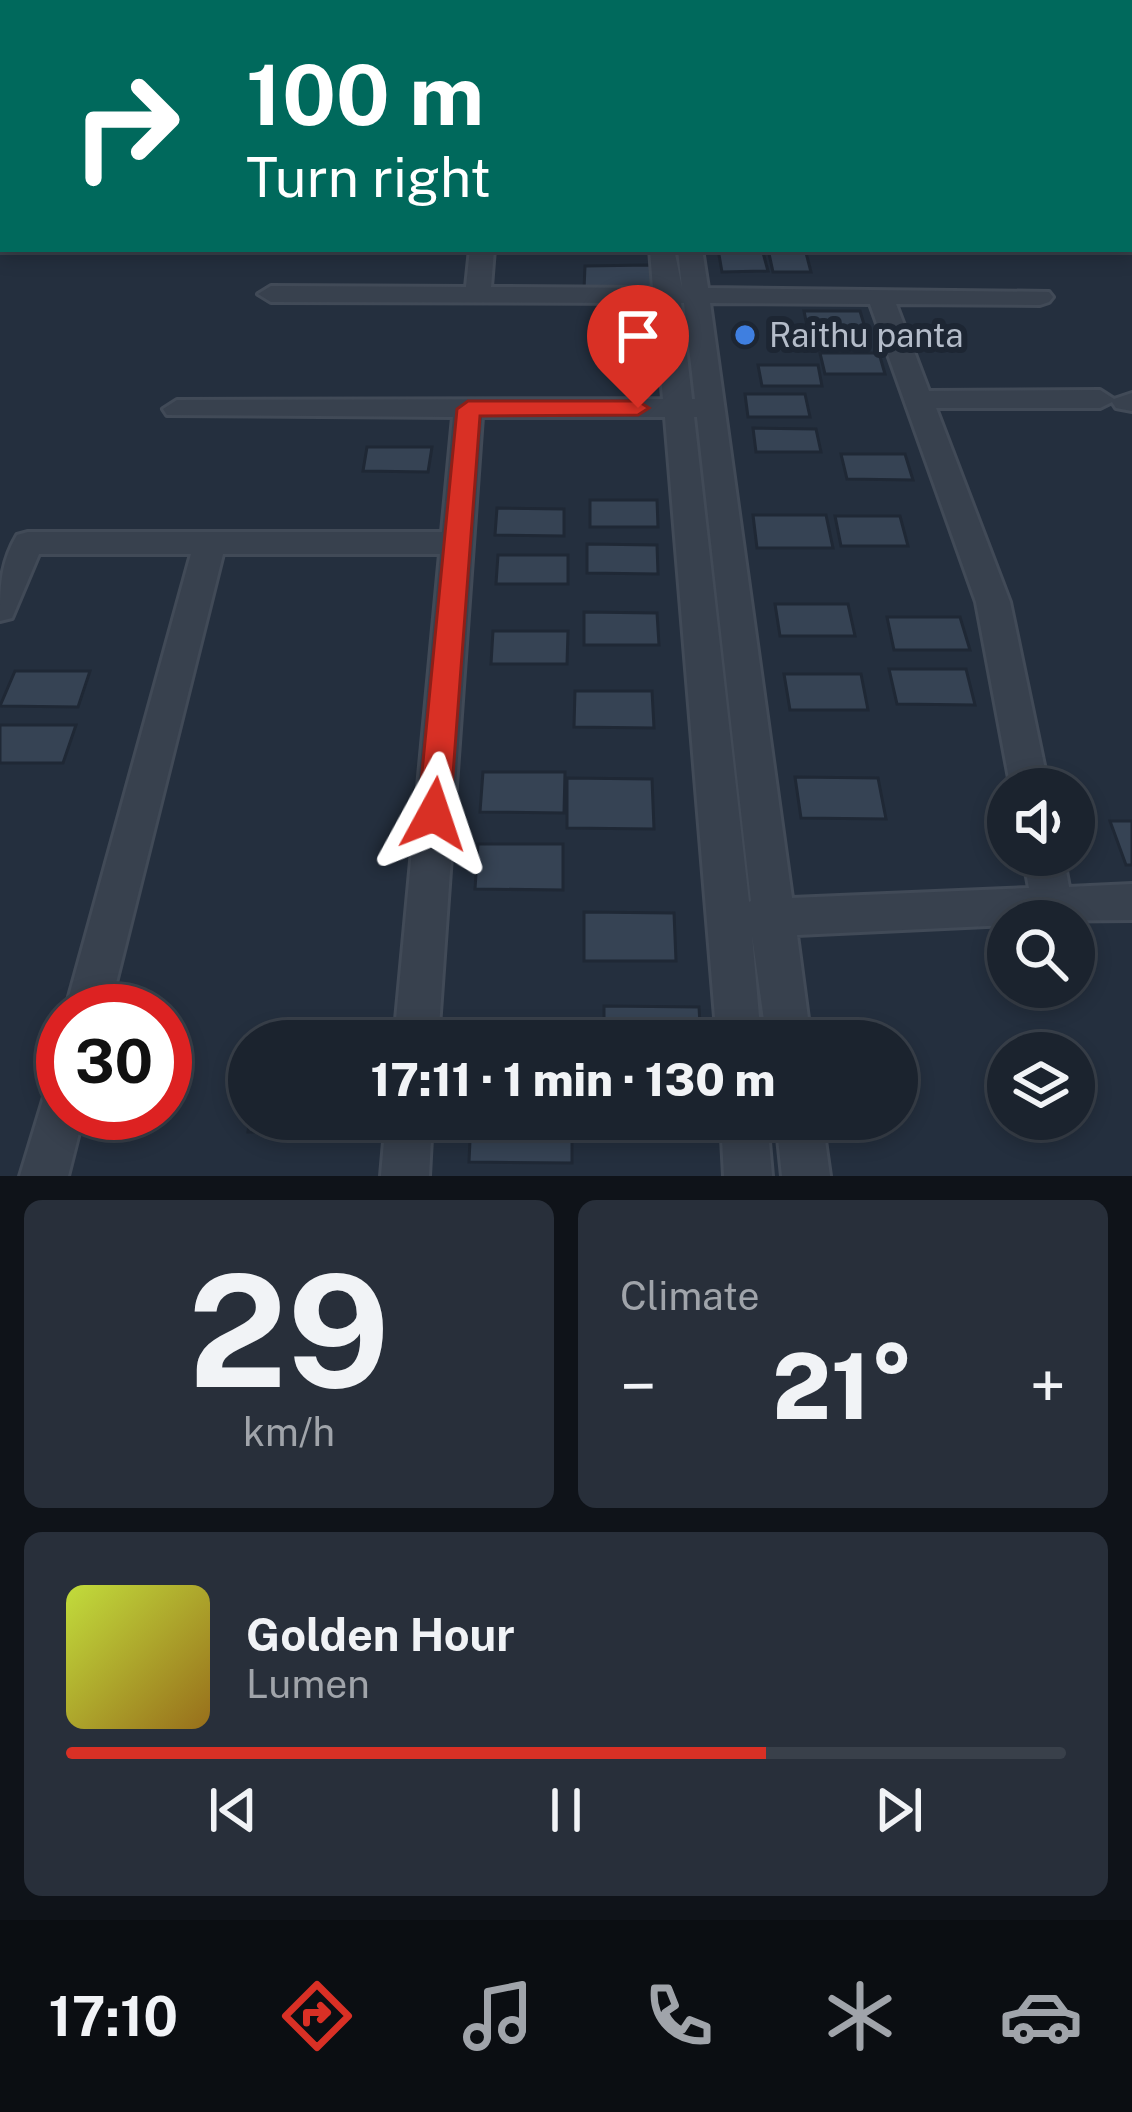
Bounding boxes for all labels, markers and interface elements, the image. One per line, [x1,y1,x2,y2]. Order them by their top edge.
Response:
text: 100 m [246,45,484,144]
icon: right [48,48,204,204]
text: Turn right [246,146,491,209]
pin [587,285,689,408]
icon: arrive [605,303,671,369]
place label: Raithu panta [769,316,963,354]
marker: Raithu panta [732,322,758,348]
position arrow [371,751,497,877]
map controls [987,768,1095,1140]
button: sound [987,768,1095,876]
button: search [987,900,1095,1008]
speed limit sign: 30 [36,984,192,1140]
button: layers [987,1032,1095,1140]
text: 17:11 · 1 min · 130 m [370,1053,776,1106]
text: 29 [188,1239,390,1422]
text: Climate [620,1273,760,1319]
text: 21° [772,1333,914,1439]
text: − [620,1347,657,1425]
text: + [1029,1347,1066,1425]
text: km/h [243,1409,335,1455]
text: Golden Hour [246,1608,515,1661]
text: Lumen [246,1661,370,1707]
icon: previous [200,1777,266,1843]
icon: pause [533,1777,599,1843]
icon: next [866,1777,932,1843]
icon: directions [275,1974,359,2058]
icon: music [456,1974,540,2058]
icon: phone [637,1974,721,2058]
icon: climate [818,1974,902,2058]
icon: car [999,1974,1083,2058]
text: 17:10 [49,1985,178,2048]

